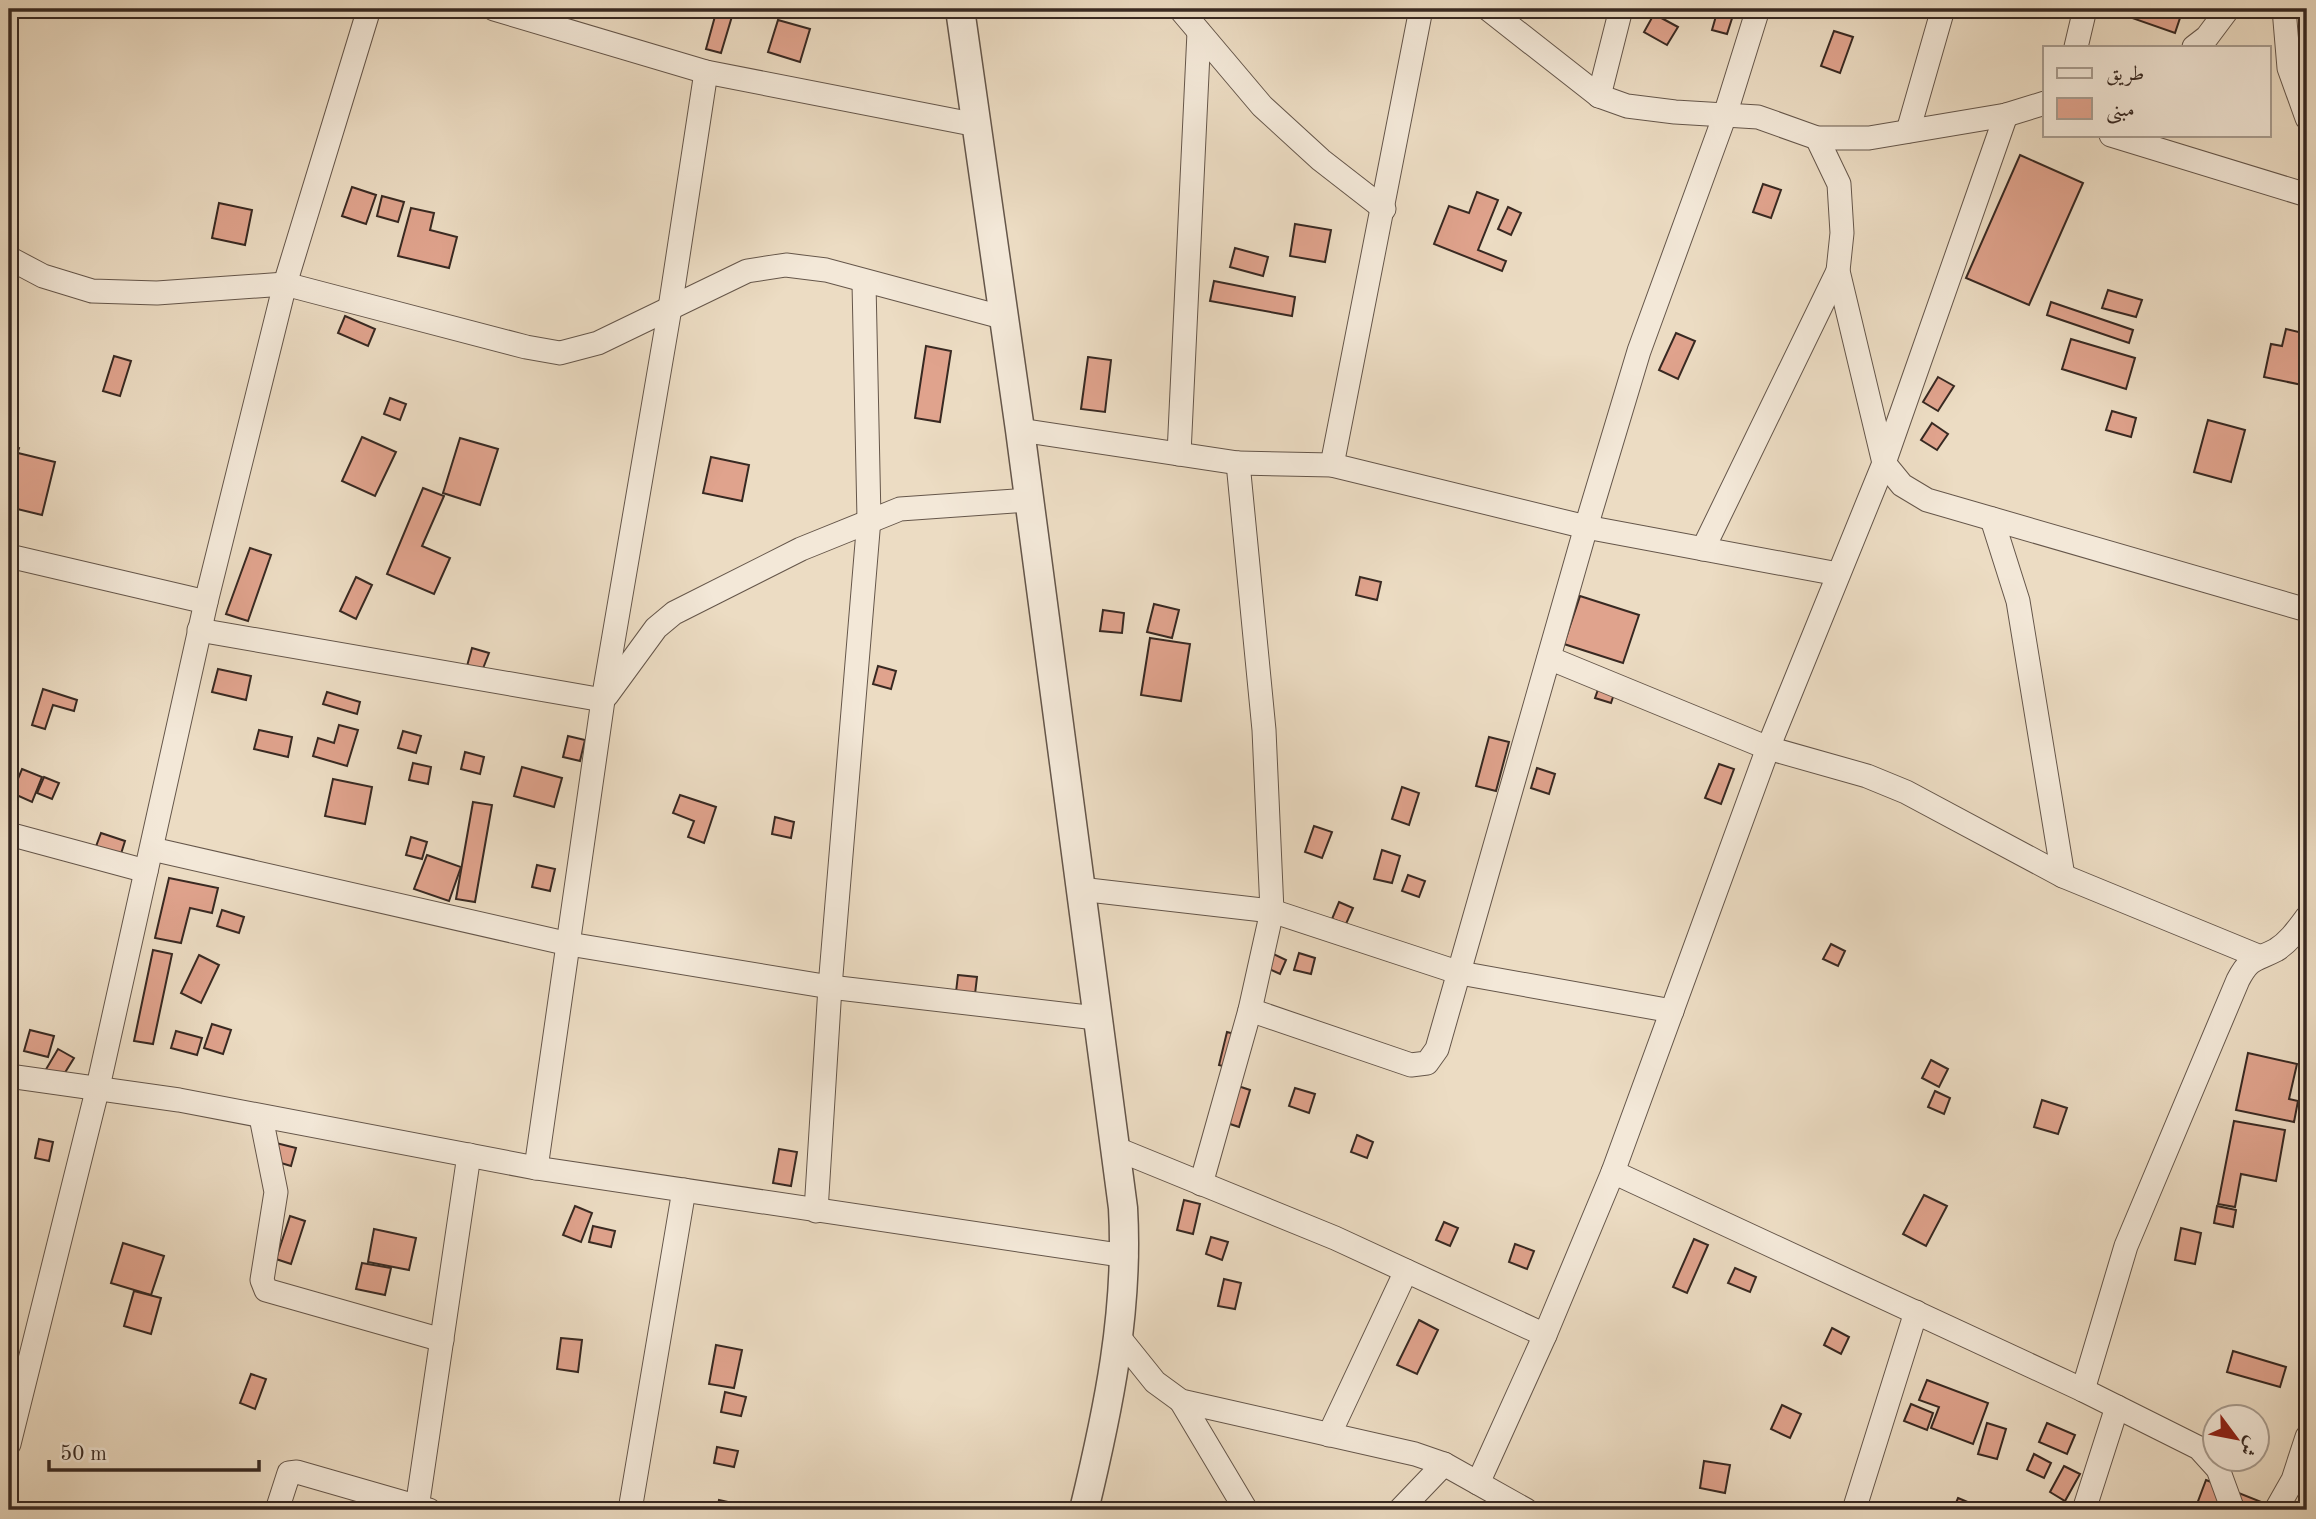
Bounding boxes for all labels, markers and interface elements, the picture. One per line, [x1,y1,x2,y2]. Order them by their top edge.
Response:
legend [2043,46,2270,136]
text: طريق [2106,64,2144,86]
text: مبنى [2106,100,2135,124]
north arrow [2200,1404,2270,1474]
scale bar [49,1428,259,1472]
text: ش [2235,1433,2261,1459]
text: 50 m [60,1444,107,1465]

